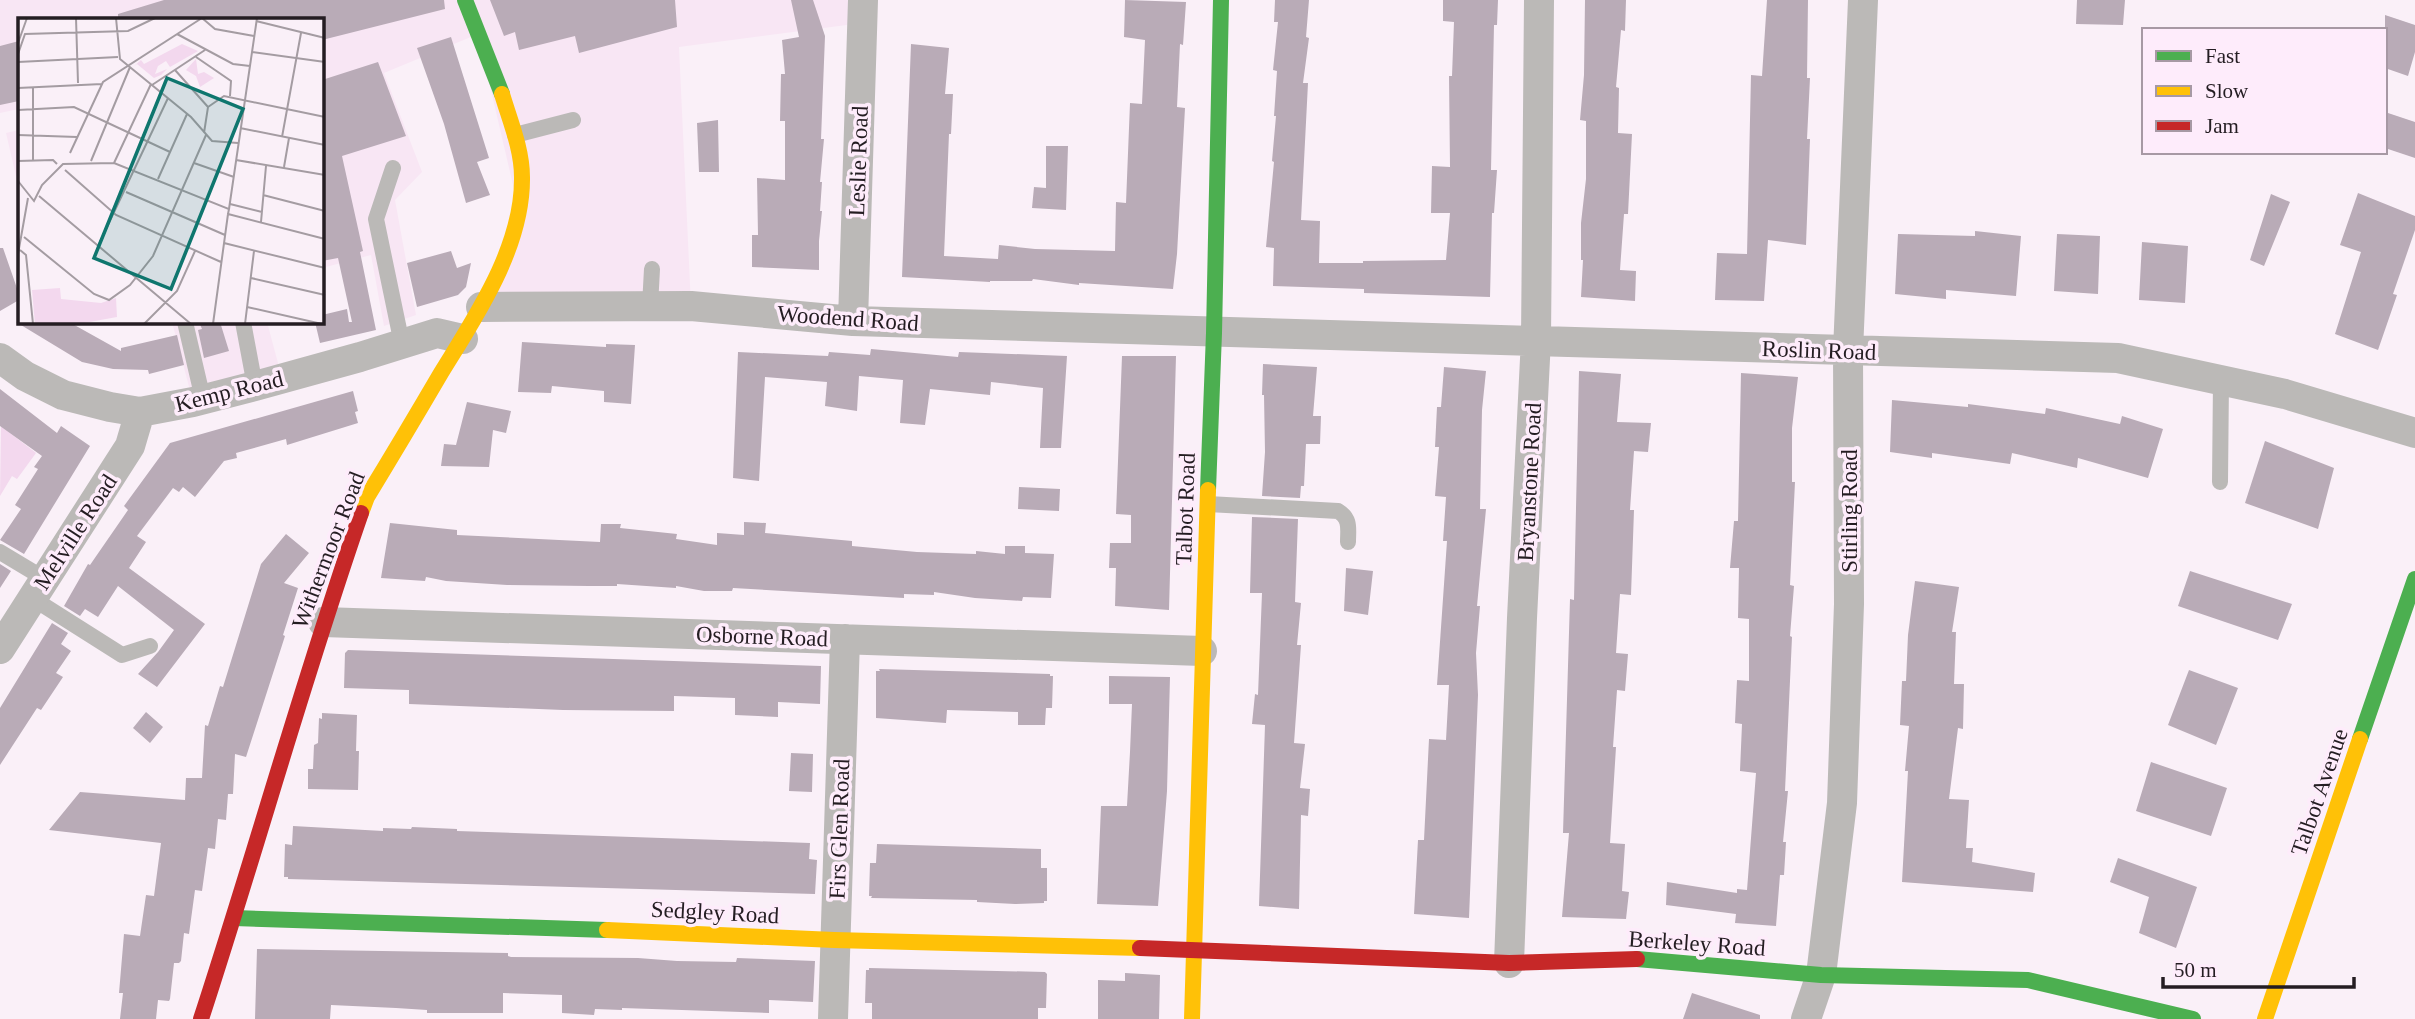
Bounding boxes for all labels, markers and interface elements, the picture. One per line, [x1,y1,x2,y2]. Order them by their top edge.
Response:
inset map [18,18,324,324]
legend [2142,28,2387,154]
text: Fast [2205,44,2240,68]
text: Slow [2205,79,2249,103]
street label: Leslie Road [844,105,873,217]
text: Jam [2205,114,2239,138]
street label: Woodend Road [776,301,920,336]
street label: Roslin Road [1761,336,1877,365]
street label: Kemp Road [172,366,286,417]
street label: Bryanstone Road [1513,401,1546,562]
street label: Stirling Road [1837,449,1862,573]
street label: Talbot Road [1171,452,1200,566]
street label: Withermoor Road [287,468,370,632]
street label: Melville Road [29,470,122,595]
street label: Osborne Road [695,622,829,651]
street label: Talbot Avenue [2286,725,2353,859]
street label: Firs Glen Road [825,758,854,900]
street label: Sedgley Road [650,897,780,928]
street label: Berkeley Road [1628,926,1767,961]
scale bar [2163,946,2354,990]
text: 50 m [2174,958,2217,982]

